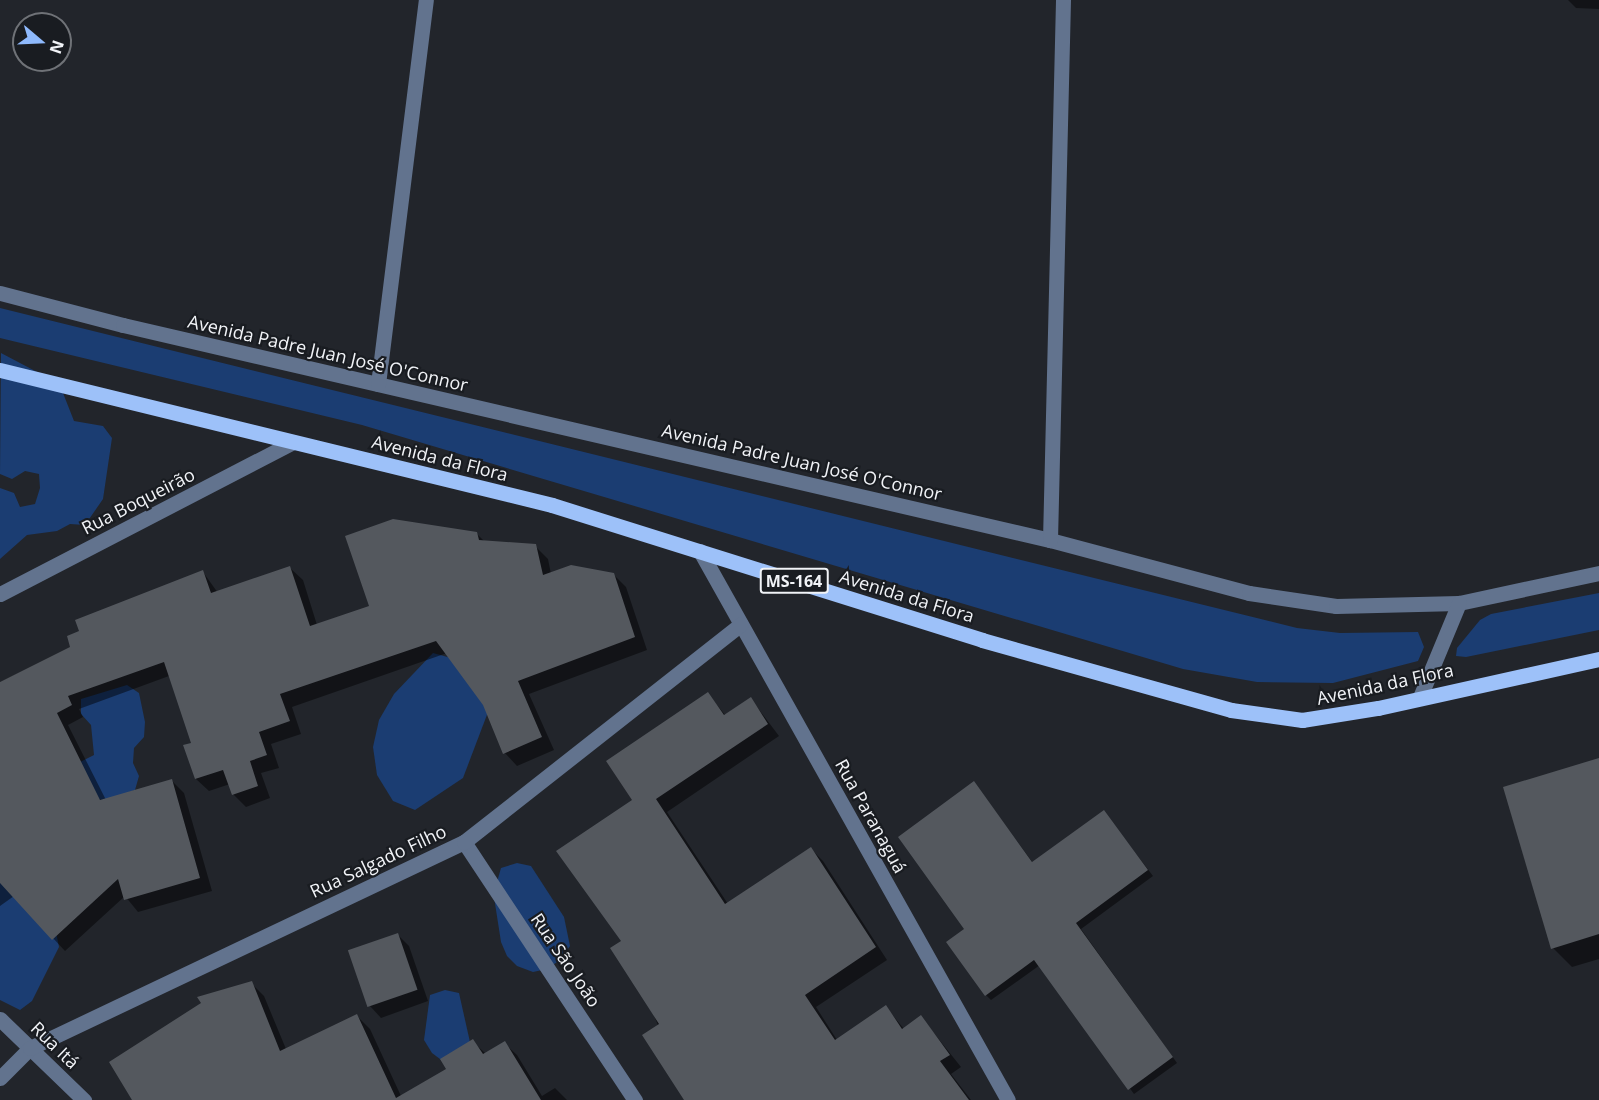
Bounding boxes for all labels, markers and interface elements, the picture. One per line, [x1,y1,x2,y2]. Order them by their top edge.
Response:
north arrow [12,12,72,72]
text: N [45,37,70,57]
street label: Avenida Padre Juan José O'Connor [186,310,470,396]
street label: Avenida Padre Juan José O'Connor [660,419,944,505]
street label: Avenida da Flora [370,431,510,485]
street label: Rua Boqueirão [78,463,198,539]
street label: Avenida da Flora [837,565,977,627]
road number: MS-164 [760,568,828,594]
street label: Avenida da Flora [1315,659,1455,709]
street label: Rua Paranaguá [831,755,911,877]
street label: Rua Salgado Filho [306,820,450,902]
street label: Rua São João [527,909,605,1011]
street label: Rua Itá [27,1017,83,1073]

